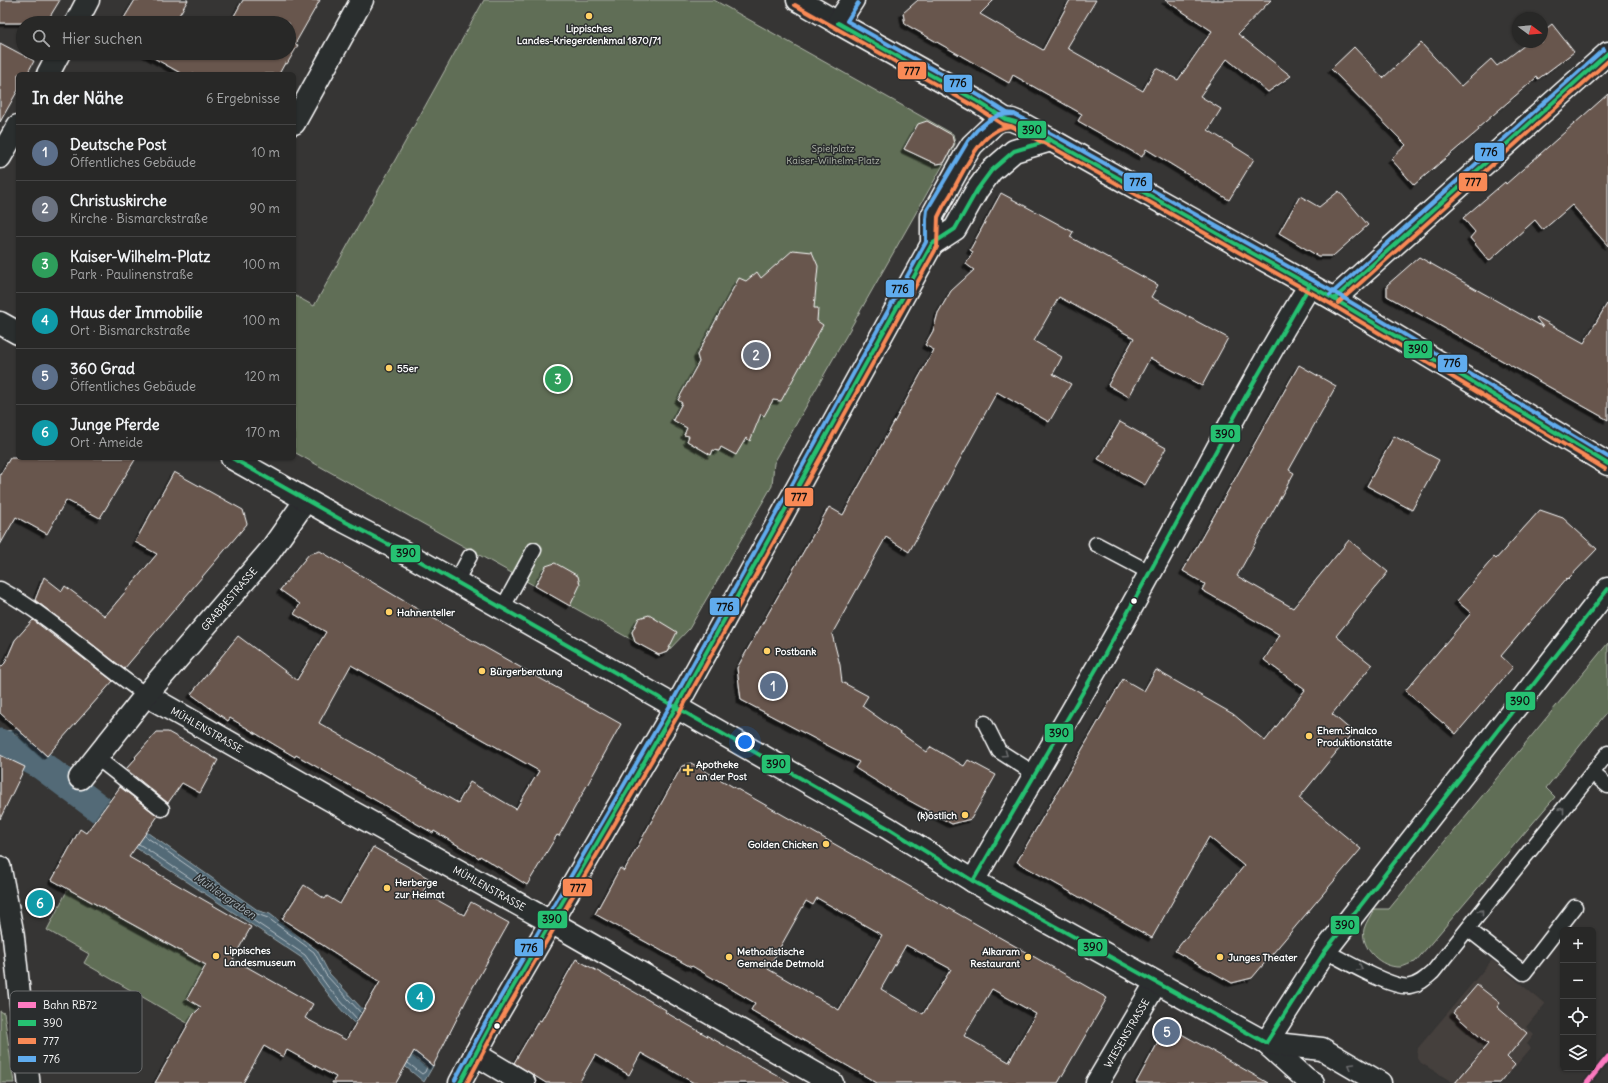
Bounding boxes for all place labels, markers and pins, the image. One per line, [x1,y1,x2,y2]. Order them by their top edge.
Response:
marker: Lippisches Landes-Kriegerdenkmal 1870/71 [584,11,594,21]
place label: Lippisches Landes-Kriegerdenkmal 1870/71 [517,22,661,47]
pin: 2 [743,340,769,370]
place label: 55er [397,362,419,375]
marker: 55er [384,363,394,373]
pin: 3 [545,364,571,394]
unlabelled marker [1129,596,1139,606]
place label: Hahnenteller [397,606,456,619]
marker: Hahnenteller [384,607,394,617]
place label: Postbank [775,645,816,658]
marker: Postbank [762,646,772,656]
place label: Bürgerberatung [490,665,563,678]
marker: Bürgerberatung [477,666,487,676]
pin: 1 [760,671,786,701]
place label: Ehem.Sinalco Produktionstätte [1317,724,1393,749]
marker: Ehem.Sinalco Produktionstätte [1304,731,1314,741]
place label: Apotheke an der Post [696,758,748,783]
marker: Apotheke an der Post [683,765,693,775]
place label: (k)östlich [917,809,957,822]
marker: (k)östlich [960,810,970,820]
place label: Golden Chicken [748,838,818,851]
marker: Golden Chicken [821,839,831,849]
place label: Herberge zur Heimat [395,876,445,901]
marker: Herberge zur Heimat [382,883,392,893]
pin: 6 [27,888,53,918]
place label: Lippisches Landesmuseum [224,944,296,969]
place label: Methodistische Gemeinde Detmold [737,945,824,970]
place label: Alkaram Restaurant [970,945,1021,970]
marker: Lippisches Landesmuseum [211,951,221,961]
place label: Junges Theater [1228,951,1298,964]
marker: Methodistische Gemeinde Detmold [724,952,734,962]
marker: Alkaram Restaurant [1023,952,1033,962]
marker: Junges Theater [1215,952,1225,962]
pin: 4 [407,982,433,1012]
pin: 5 [1154,1017,1180,1047]
unlabelled marker [492,1021,502,1031]

